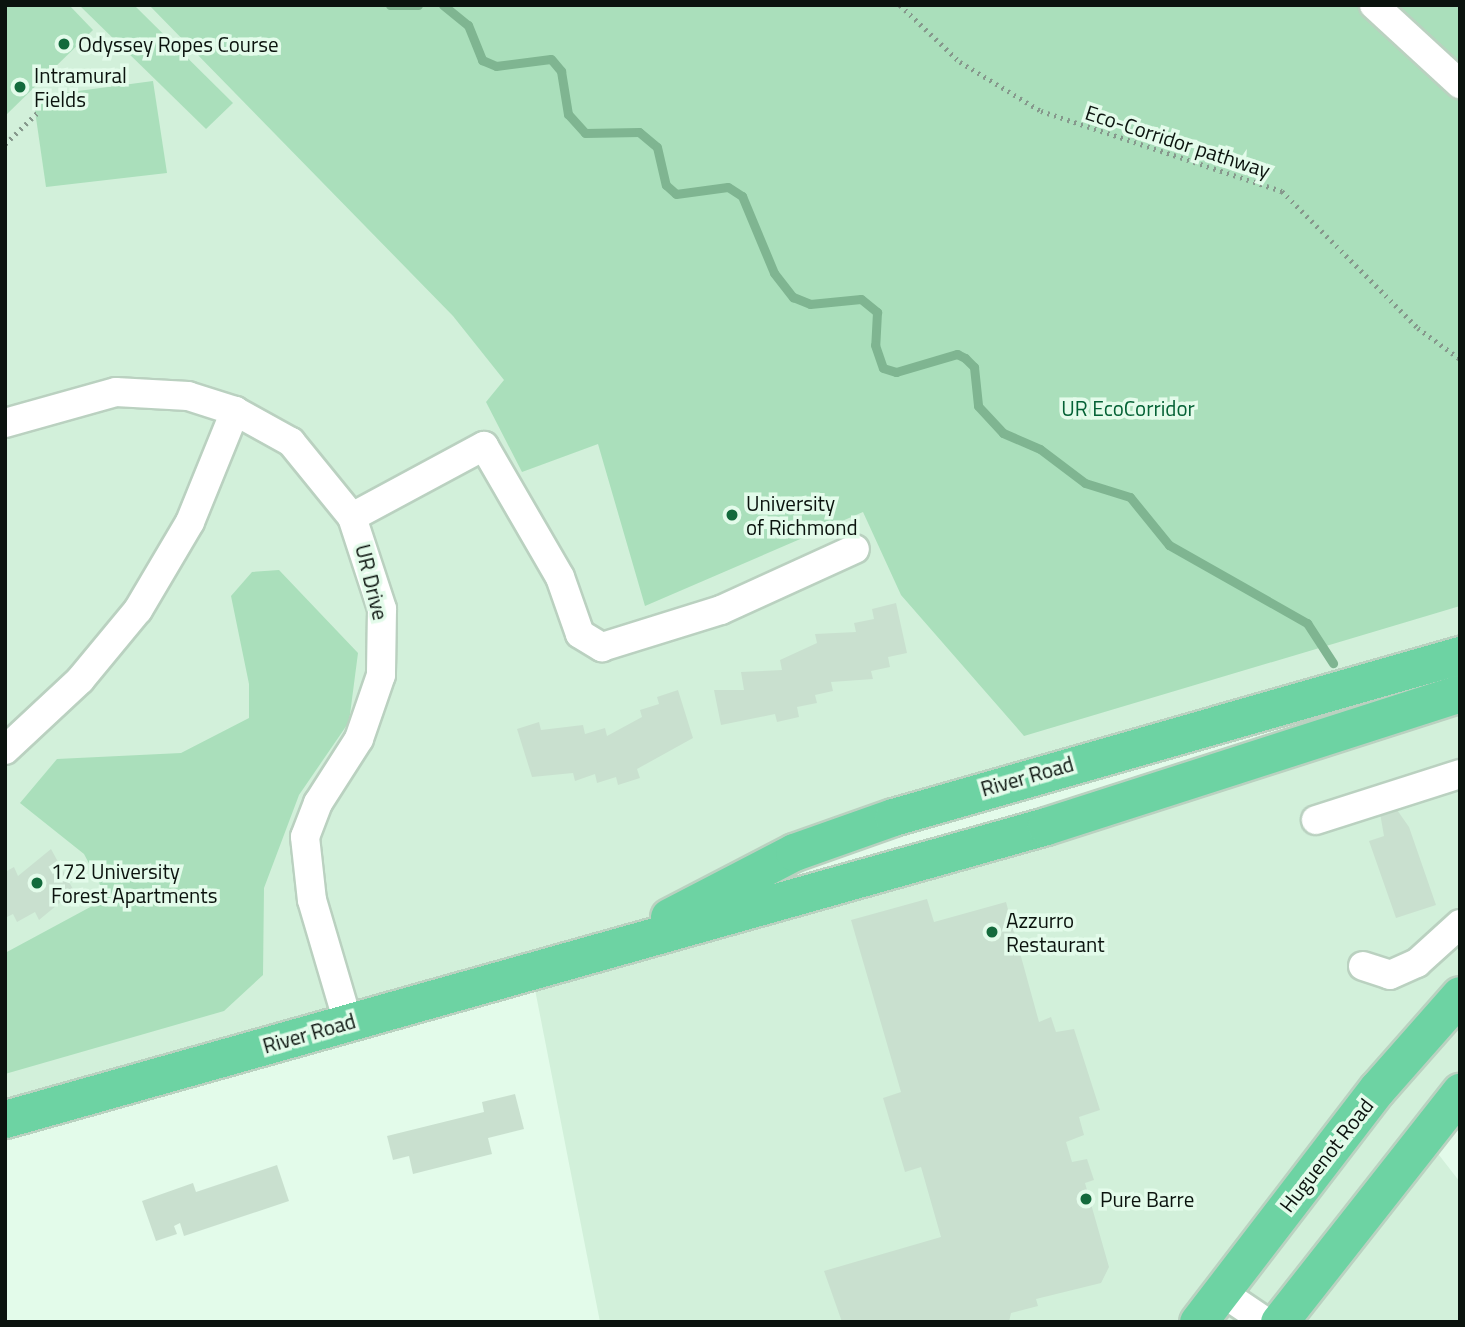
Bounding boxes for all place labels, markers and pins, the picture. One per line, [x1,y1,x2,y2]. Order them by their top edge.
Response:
place label: Odyssey Ropes Course [78,31,279,57]
marker: Odyssey Ropes Course [56,36,72,52]
place label: Intramural Fields [34,62,127,112]
marker: Intramural Fields [12,79,28,95]
place label: University of Richmond [746,490,858,540]
marker: University of Richmond [724,507,740,523]
place label: 172 University Forest Apartments [51,858,217,908]
marker: 172 University Forest Apartments [29,875,45,891]
place label: Azzurro Restaurant [1006,907,1105,957]
marker: Azzurro Restaurant [984,924,1000,940]
place label: Pure Barre [1100,1186,1194,1212]
marker: Pure Barre [1078,1191,1094,1207]

